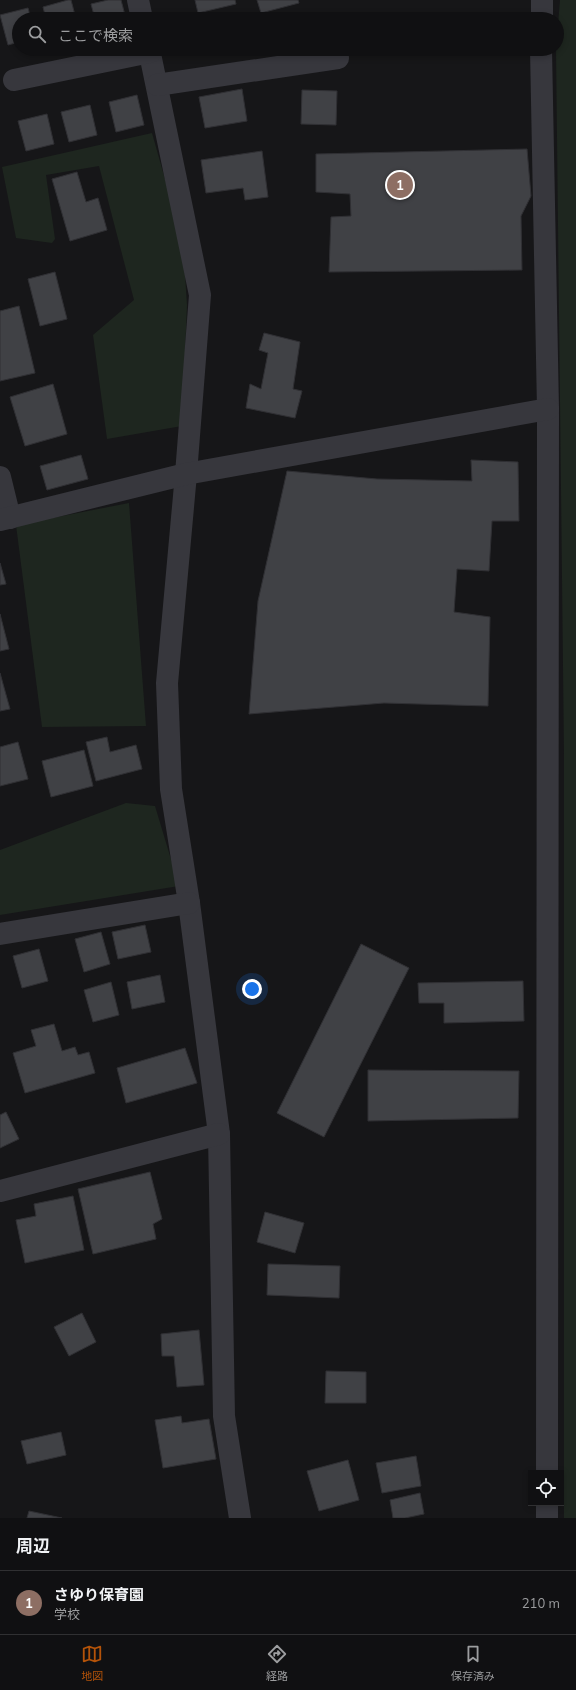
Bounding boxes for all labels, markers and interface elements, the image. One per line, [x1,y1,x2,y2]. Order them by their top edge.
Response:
search box [12,12,564,56]
icon: search [26,23,48,45]
text: ここで検索 [58,26,133,45]
pin: 1 [387,170,413,200]
your location [242,979,262,999]
map controls [528,1470,564,1506]
button: locate [528,1470,564,1506]
text: 周辺 [16,1535,50,1556]
text: さゆり保育園 [54,1585,144,1604]
text: 1 [25,1595,33,1611]
text: 210 m [522,1595,560,1611]
text: 学校 [54,1606,80,1622]
tab: 地図 [81,1643,103,1683]
tab: 経路 [266,1643,288,1683]
tab: 保存済み [451,1643,495,1683]

